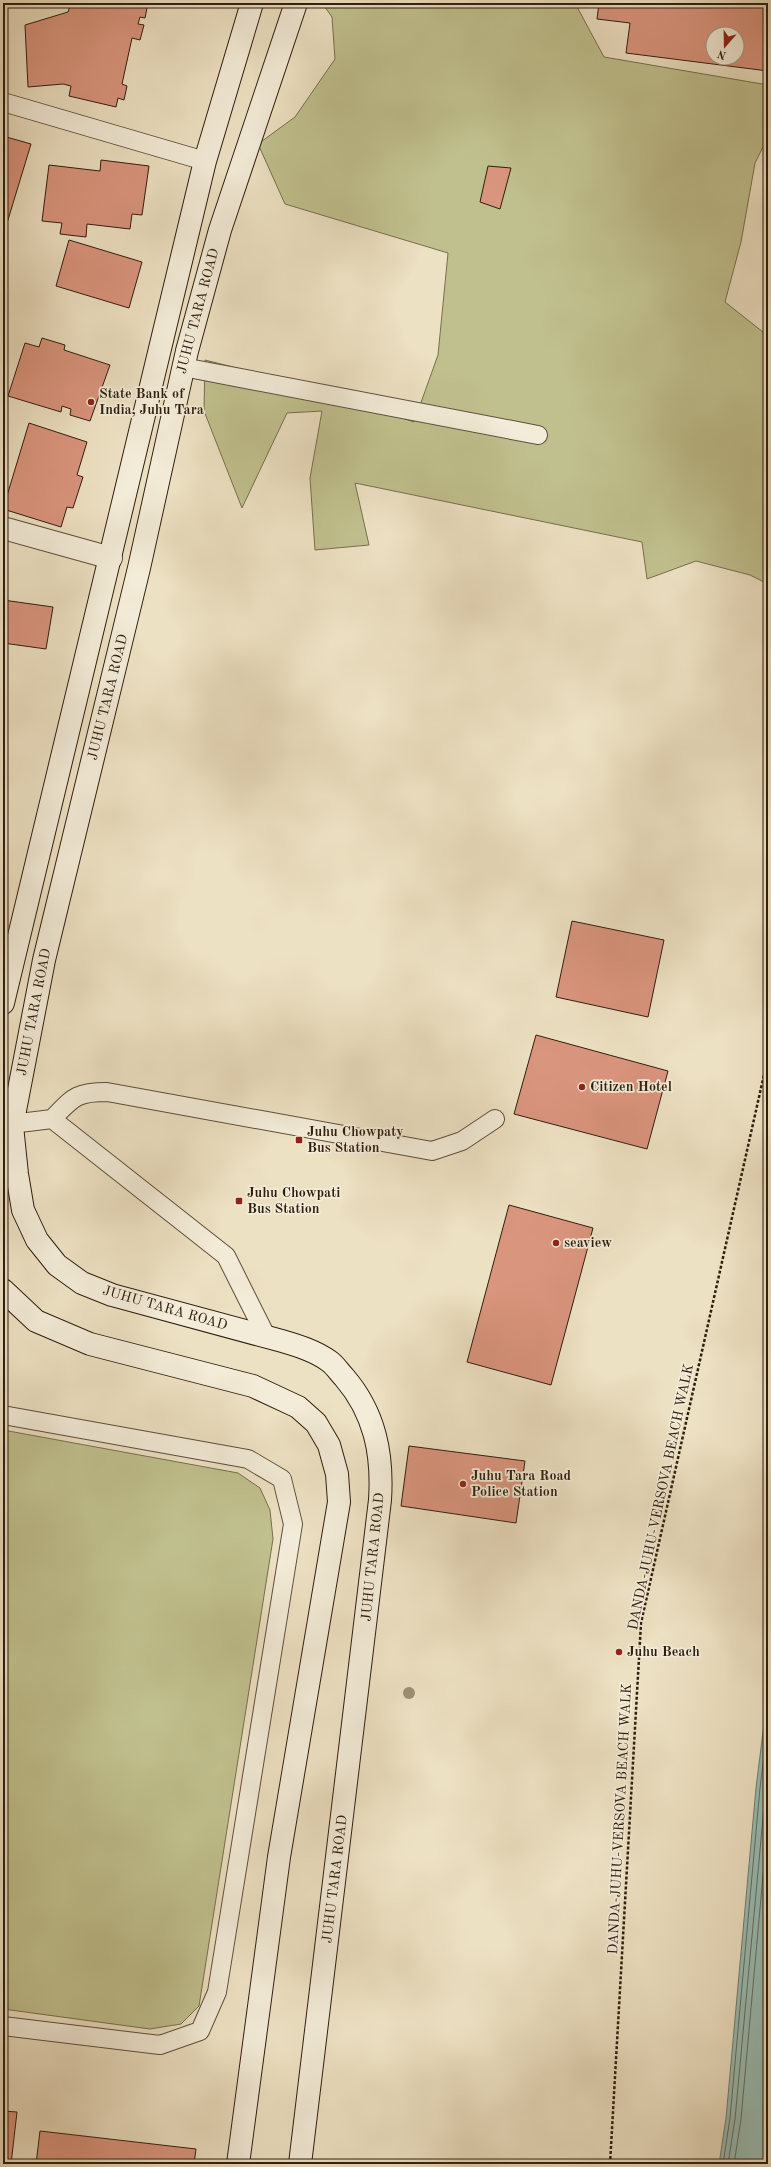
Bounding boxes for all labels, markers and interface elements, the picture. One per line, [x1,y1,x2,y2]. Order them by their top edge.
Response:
north arrow [705,26,745,66]
text: N [716,47,728,61]
street label: JUHU TARA ROAD [175,247,221,375]
place label: State Bank of India, Juhu Tara [99,387,204,417]
marker: State Bank of India, Juhu Tara [86,397,96,407]
street label: JUHU TARA ROAD [86,633,130,761]
street label: JUHU TARA ROAD [15,947,53,1077]
place label: Citizen Hotel [590,1080,672,1094]
marker: Citizen Hotel [577,1082,587,1092]
place label: Juhu Chowpaty Bus Station [307,1125,404,1155]
marker: Juhu Chowpaty Bus Station [294,1135,304,1145]
place label: Juhu Chowpati Bus Station [247,1186,340,1216]
marker: Juhu Chowpati Bus Station [234,1196,244,1206]
place label: seaview [564,1236,612,1250]
marker: seaview [551,1238,561,1248]
street label: JUHU TARA ROAD [101,1283,229,1333]
street label: DANDA-JUHU-VERSOVA BEACH WALK [626,1363,696,1631]
place label: Juhu Tara Road Police Station [471,1469,572,1499]
marker: Juhu Tara Road Police Station [458,1479,468,1489]
street label: JUHU TARA ROAD [359,1492,387,1622]
place label: Juhu Beach [627,1645,700,1659]
marker: Juhu Beach [614,1647,624,1657]
street label: DANDA-JUHU-VERSOVA BEACH WALK [606,1683,634,1955]
street label: JUHU TARA ROAD [320,1814,350,1944]

